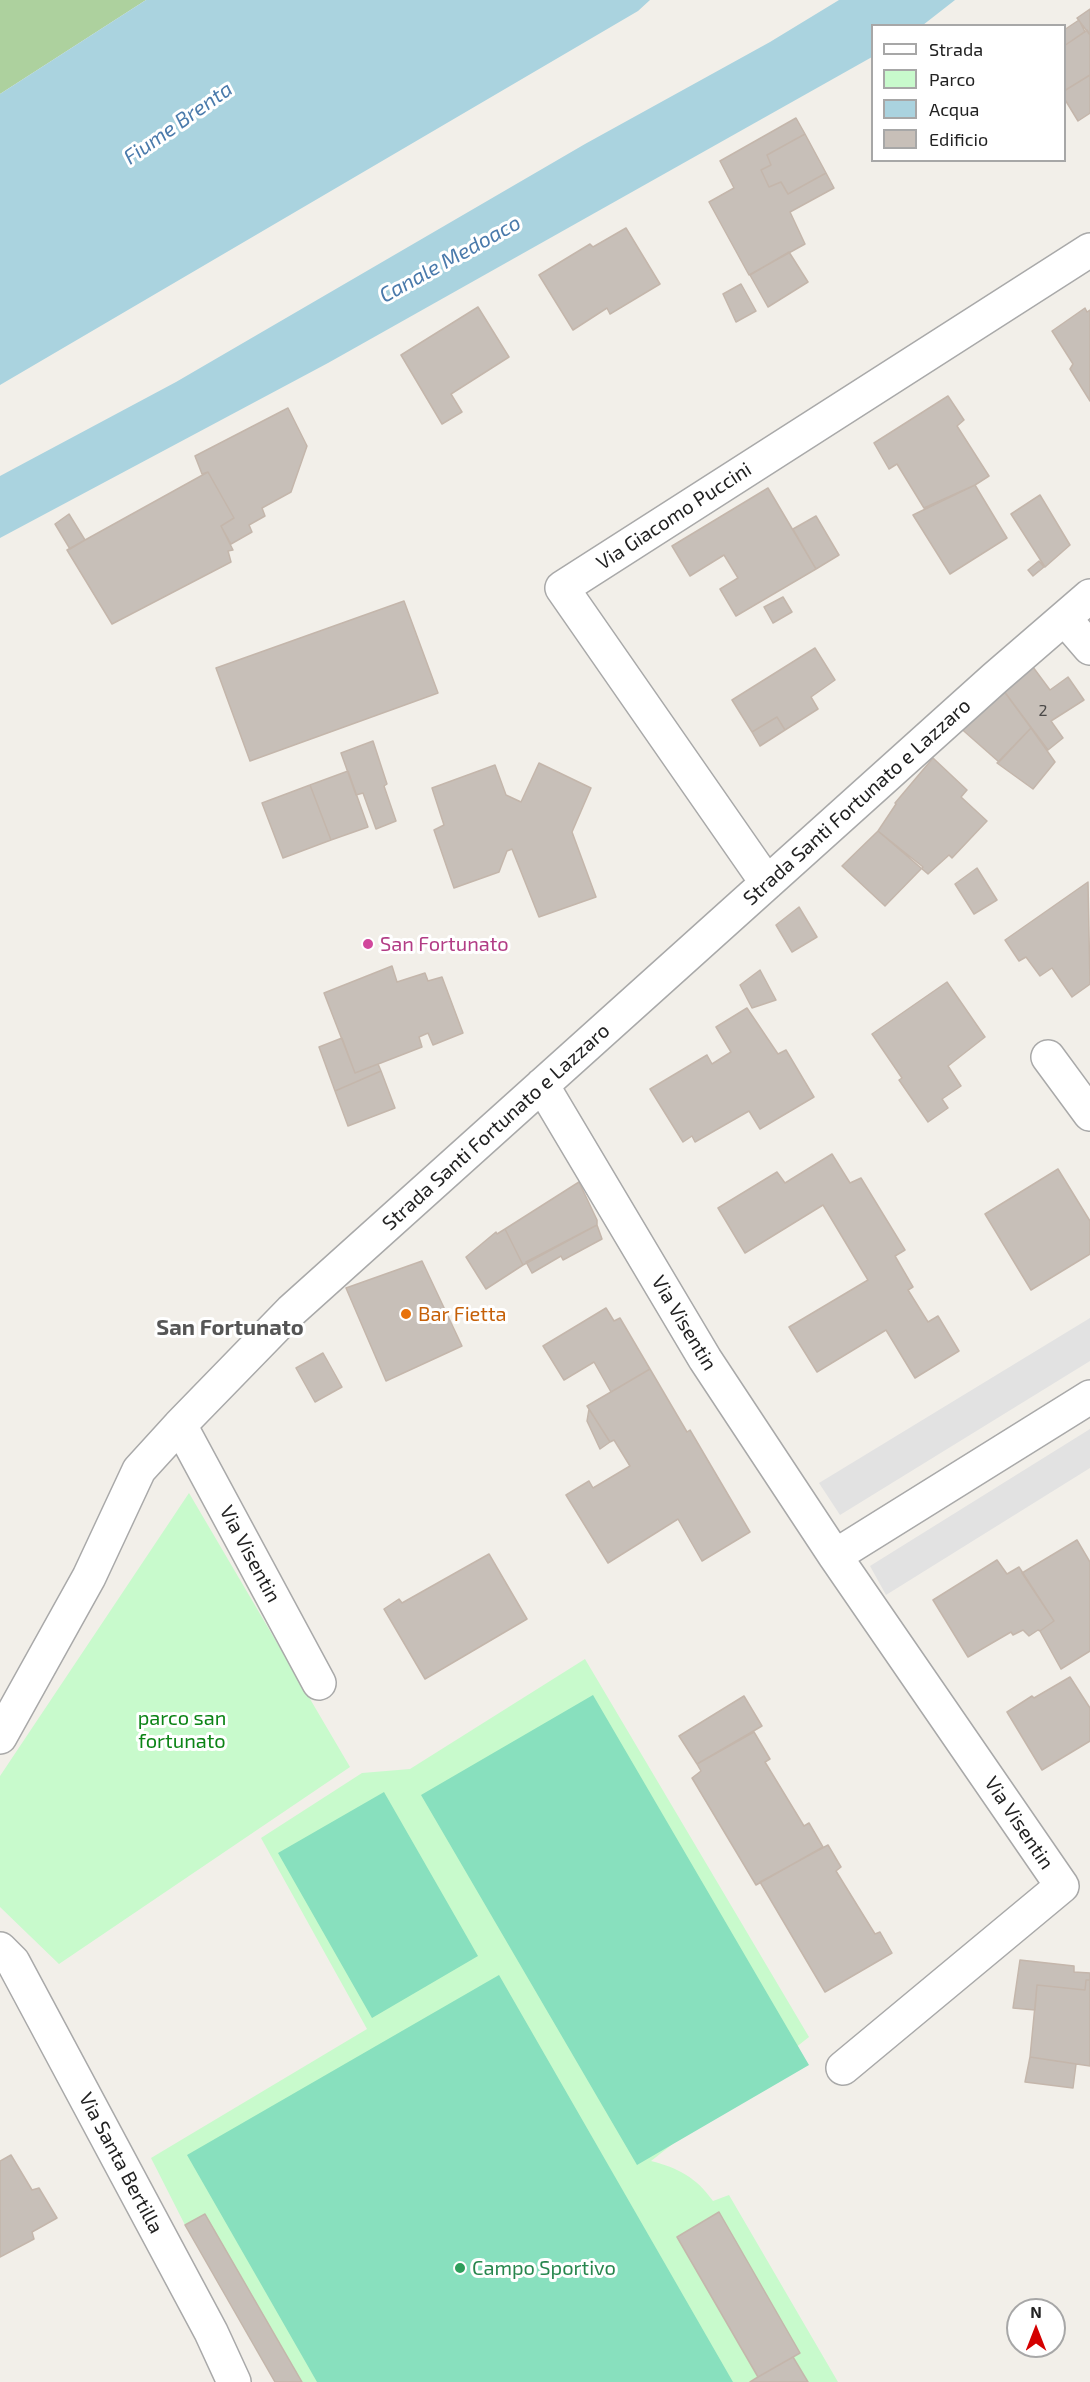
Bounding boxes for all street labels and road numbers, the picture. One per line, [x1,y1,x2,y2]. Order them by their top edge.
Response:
street label: Via Giacomo Puccini [592,457,756,575]
street label: Strada Santi Fortunato e Lazzaro [738,694,976,910]
street label: Strada Santi Fortunato e Lazzaro [377,1019,615,1235]
street label: Via Visentin [646,1271,722,1375]
street label: Via Visentin [214,1501,286,1607]
street label: Via Visentin [979,1772,1059,1874]
street label: Via Santa Bertilla [74,2088,168,2238]

